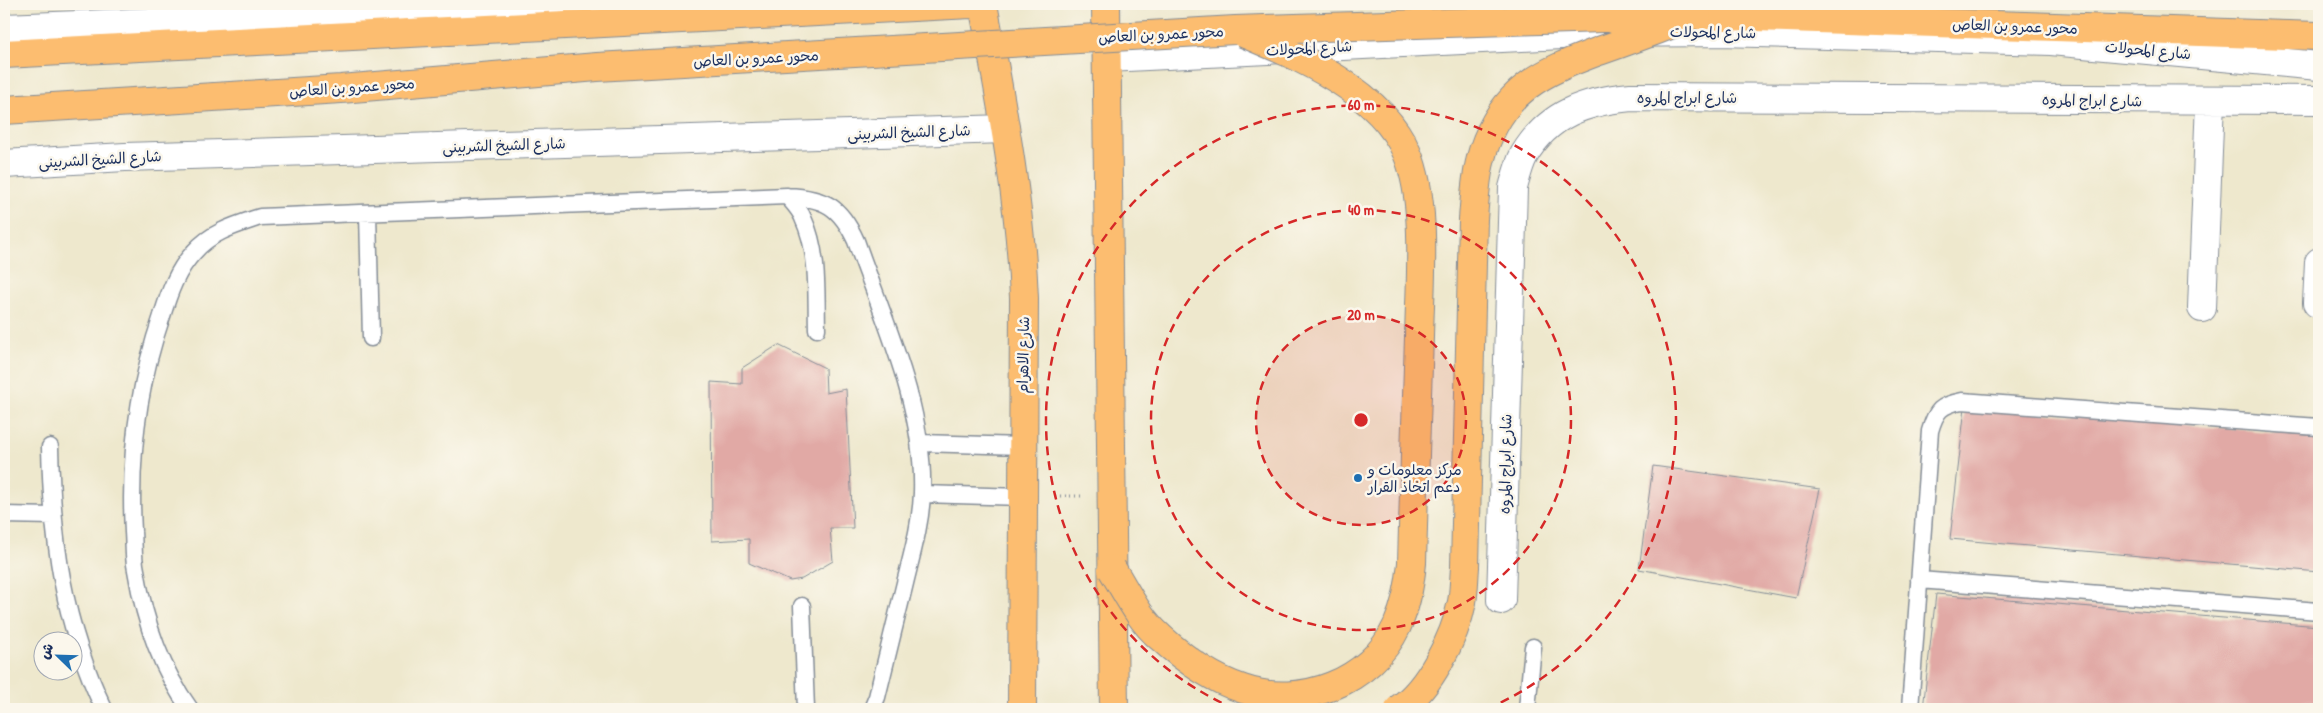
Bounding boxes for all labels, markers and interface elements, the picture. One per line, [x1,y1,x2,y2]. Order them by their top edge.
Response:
street label: محور عمرو بن العاص [1952,13,2078,39]
street label: محور عمرو بن العاص [1098,20,1224,48]
street label: شارع المحولات [1670,21,1756,43]
street label: شارع المحولات [1265,35,1353,61]
street label: شارع المحولات [2104,36,2192,64]
street label: محور عمرو بن العاص [693,44,819,72]
street label: محور عمرو بن العاص [288,72,416,102]
street label: شارع ابراج المروه [1637,87,1737,108]
street label: شارع ابراج المروه [2042,89,2142,111]
text: 60 m [1348,94,1374,115]
street label: شارع الشيخ الشربينى [847,119,971,145]
street label: شارع الشيخ الشربينى [442,132,566,158]
street label: شارع الشيخ الشربينى [38,145,162,173]
text: 40 m [1348,199,1374,220]
text: 20 m [1347,304,1375,325]
street label: شارع الاهرام [1012,316,1036,394]
centre of rings [1352,411,1370,429]
street label: شارع ابراج المروه [1494,414,1516,514]
place label: مركز معلومات و دعم اتخاذ القرار [1367,459,1462,499]
marker: مركز معلومات و دعم اتخاذ القرار [1352,472,1364,484]
north arrow [32,630,82,680]
text: ش [34,640,57,662]

